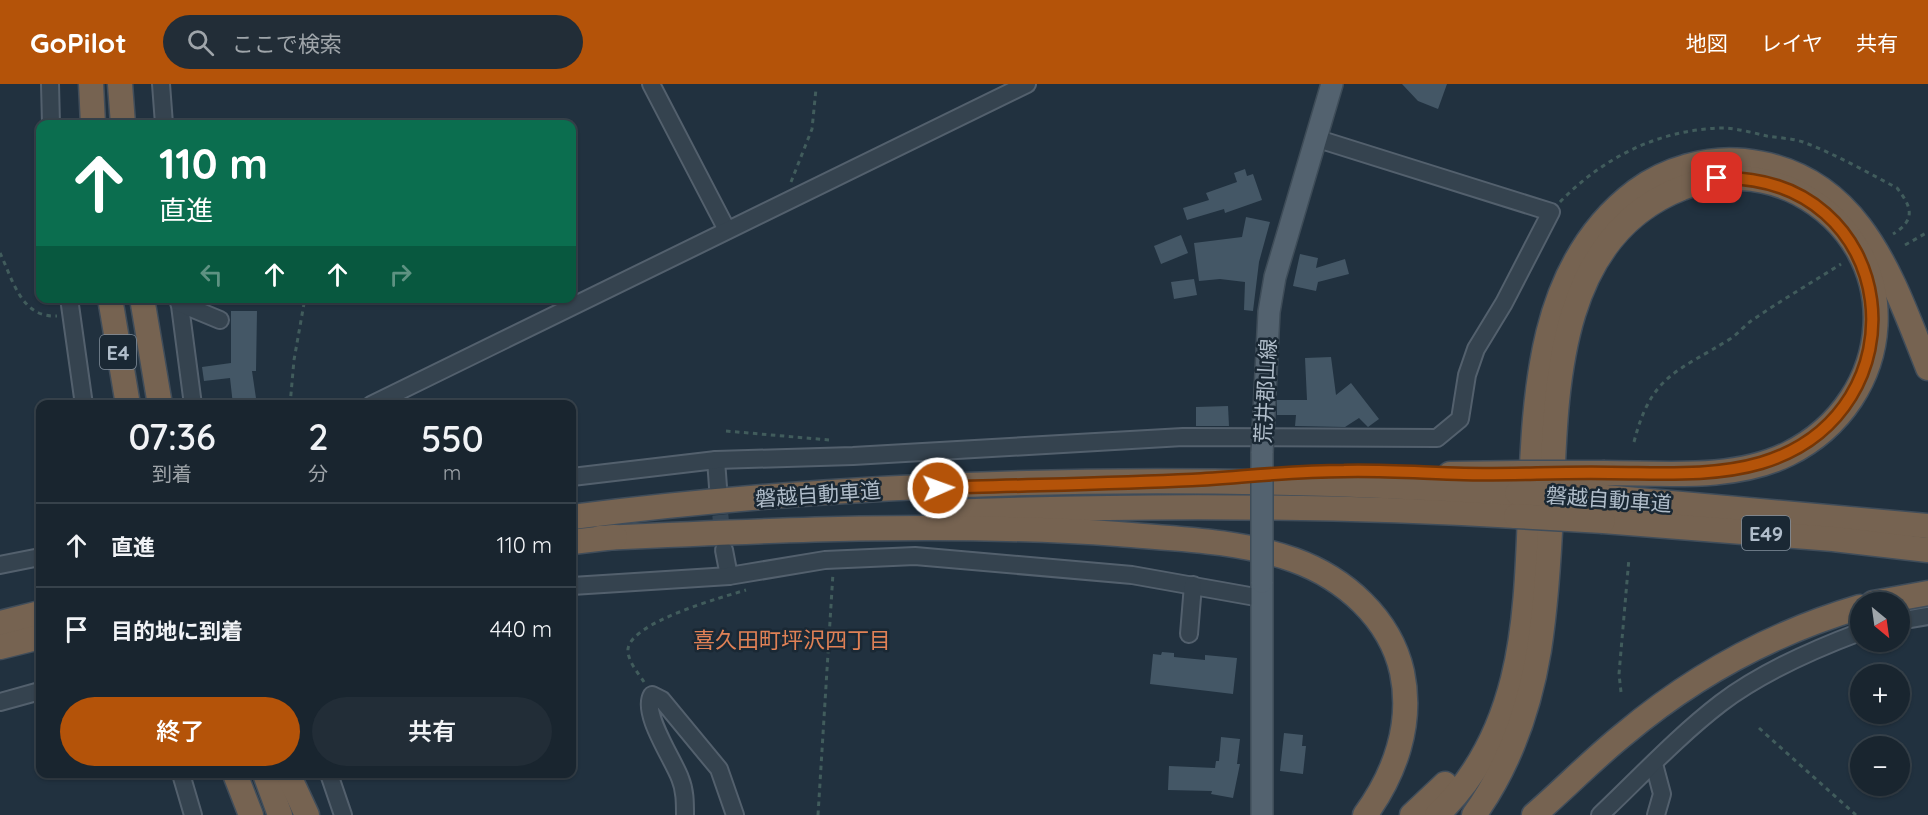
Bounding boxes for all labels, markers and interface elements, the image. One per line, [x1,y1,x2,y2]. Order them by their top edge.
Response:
search box [163,15,583,69]
text: GoPilot [30,25,127,60]
icon: search [184,26,217,59]
text: ここで検索 [232,30,342,58]
text: 地図 [1686,30,1728,56]
text: レイヤ [1761,30,1823,56]
text: 共有 [1856,30,1898,56]
text: 110 m [159,137,268,190]
icon: ahead [60,144,138,222]
pin [1691,152,1742,203]
icon: arrive [1700,161,1733,194]
text: 直進 [159,193,213,227]
icon: left [195,258,228,291]
icon: ahead [258,258,291,291]
icon: ahead [321,258,354,291]
icon: right [384,258,417,291]
road number: E4 [100,335,136,369]
street label: 荒井郡山線 [1249,338,1281,444]
text: 07:36 [128,414,216,459]
text: 2 [308,414,328,459]
text: 550 [421,416,484,461]
position arrow [906,456,970,520]
text: m [443,460,461,485]
text: 到着 [152,461,192,486]
text: 分 [308,461,328,486]
street label: 磐越自動車道 [754,477,882,511]
street label: 磐越自動車道 [1545,482,1673,516]
road number: E49 [1742,516,1790,550]
icon: ahead [60,529,93,562]
text: 110 m [497,531,552,559]
text: 直進 [111,533,155,561]
north arrow [1850,592,1910,652]
map controls [1850,592,1910,796]
icon: arrive [60,613,93,646]
text: 440 m [490,615,552,643]
text: 目的地に到着 [111,617,243,645]
district label: 喜久田町坪沢四丁目 [693,626,891,654]
button: + [1850,664,1910,724]
button: 終了 [60,697,300,766]
button: 共有 [312,697,552,766]
button: − [1850,736,1910,796]

